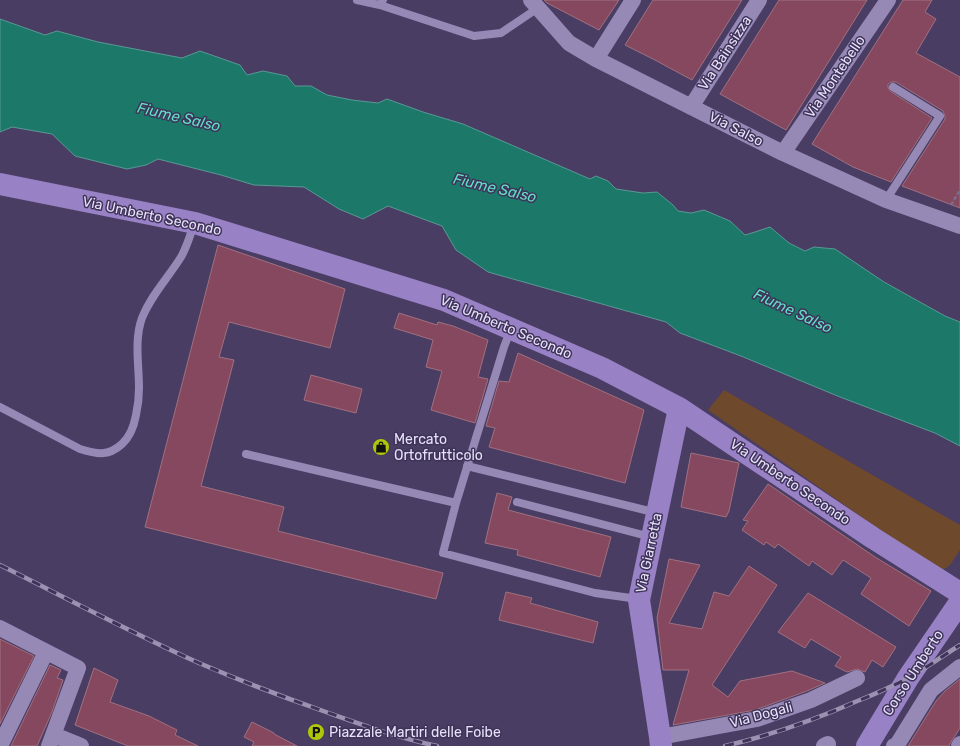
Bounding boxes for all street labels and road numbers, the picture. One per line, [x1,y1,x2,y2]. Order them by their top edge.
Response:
street label: Via Bainsizza [695,13,755,93]
street label: Via Montebello [801,33,869,121]
street label: Via Salso [706,108,766,150]
street label: Via Umberto Secondo [81,193,223,239]
street label: Via Umberto Secondo [438,292,574,362]
street label: Via Umberto Secondo [727,435,853,529]
street label: Via Giarretta [632,511,666,595]
street label: Corso Umberto [879,627,947,719]
street label: Via Dogali [728,698,794,732]

